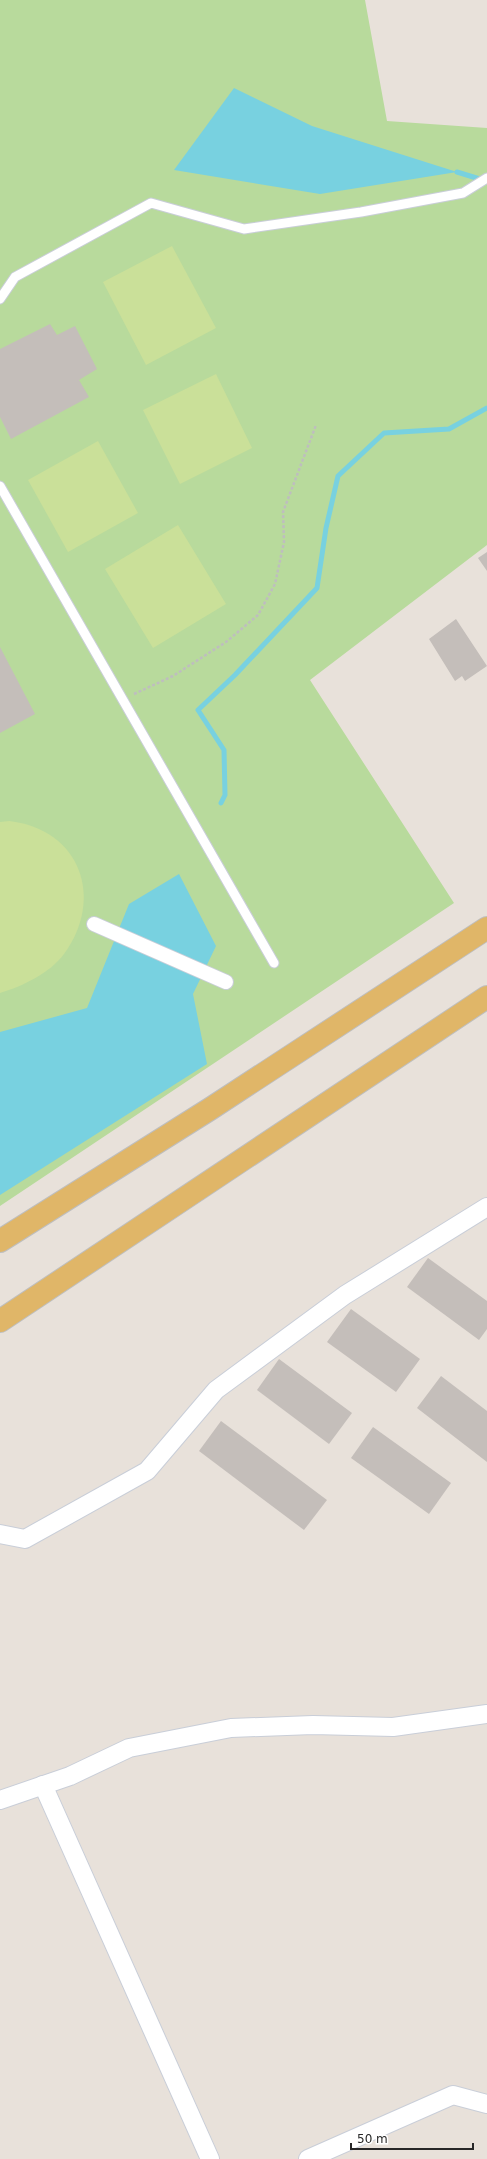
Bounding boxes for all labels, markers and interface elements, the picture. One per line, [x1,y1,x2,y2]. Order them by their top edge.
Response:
scale bar [351,2125,473,2151]
text: 50 m [357,2132,388,2146]

